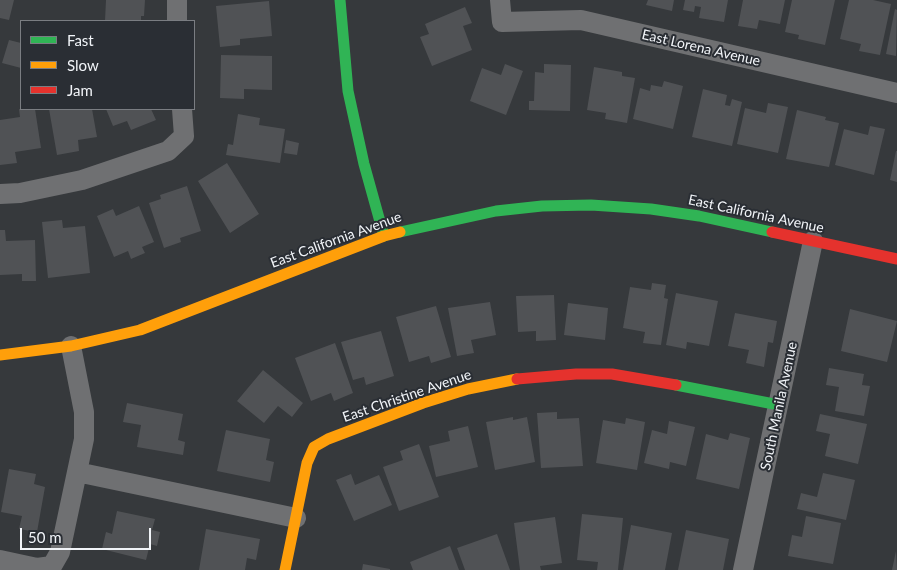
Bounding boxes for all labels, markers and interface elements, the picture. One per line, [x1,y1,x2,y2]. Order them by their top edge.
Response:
legend [20,20,195,110]
street label: East Lorena Avenue [640,26,762,70]
text: Fast [67,31,94,49]
text: Slow [67,56,99,74]
text: Jam [67,81,93,99]
street label: East California Avenue [687,191,825,237]
street label: East California Avenue [268,208,404,272]
street label: South Manila Avenue [757,340,801,472]
street label: East Christine Avenue [340,366,474,426]
scale bar [22,518,154,550]
text: 50 m [28,528,62,546]

